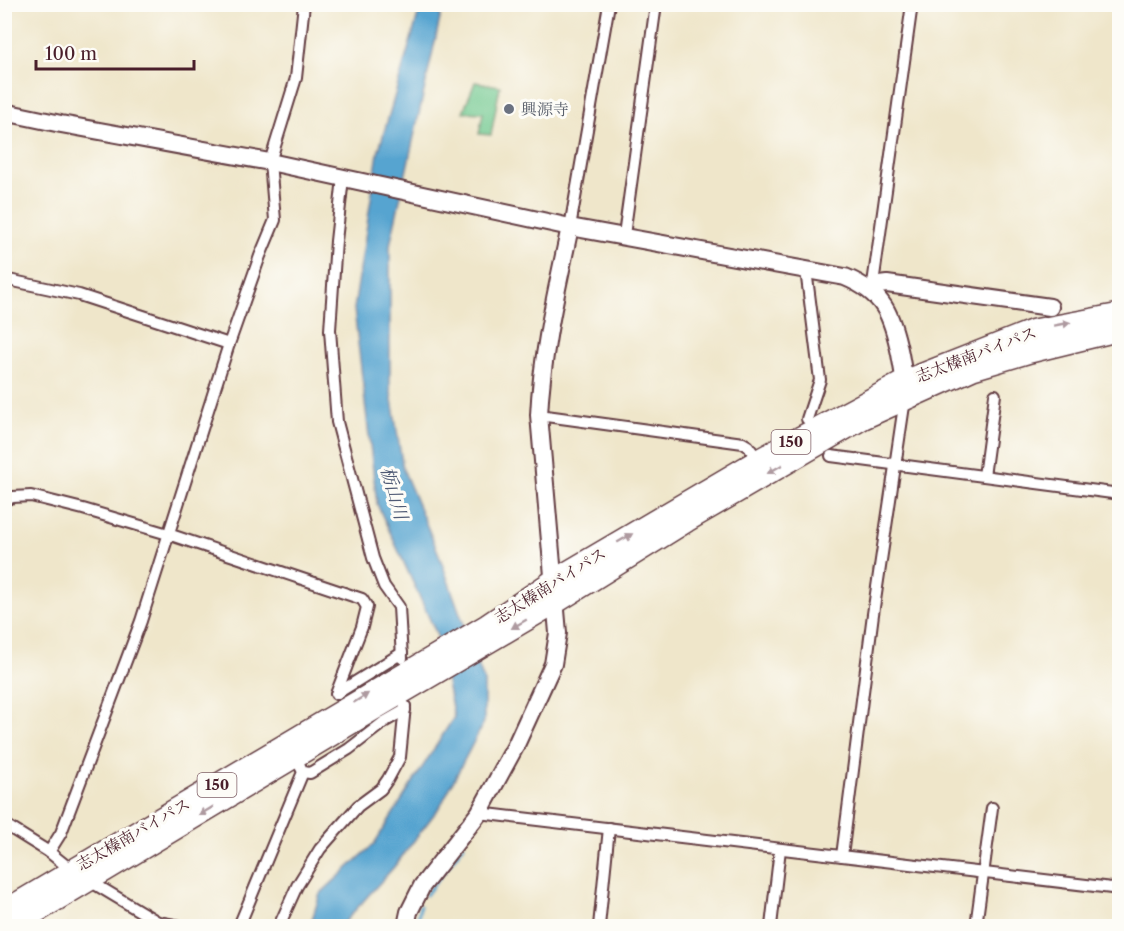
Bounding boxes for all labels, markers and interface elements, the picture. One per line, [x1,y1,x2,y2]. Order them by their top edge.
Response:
scale bar [36,33,194,71]
text: 100 m [45,43,97,65]
place label: 興源寺 [521,99,569,119]
marker: 興源寺 [502,102,516,116]
one-way arrow [1053,319,1072,328]
street label: 志太榛南バイパス [913,322,1039,386]
road number: 150 [772,430,810,454]
water label: 栃山川 [376,464,413,524]
one-way arrow [767,464,784,474]
one-way arrow [617,533,633,544]
street label: 志太榛南バイパス [491,543,609,627]
one-way arrow [511,619,527,630]
one-way arrow [353,693,370,704]
road number: 150 [198,773,236,797]
street label: 志太榛南バイパス [73,793,193,875]
one-way arrow [198,805,214,816]

